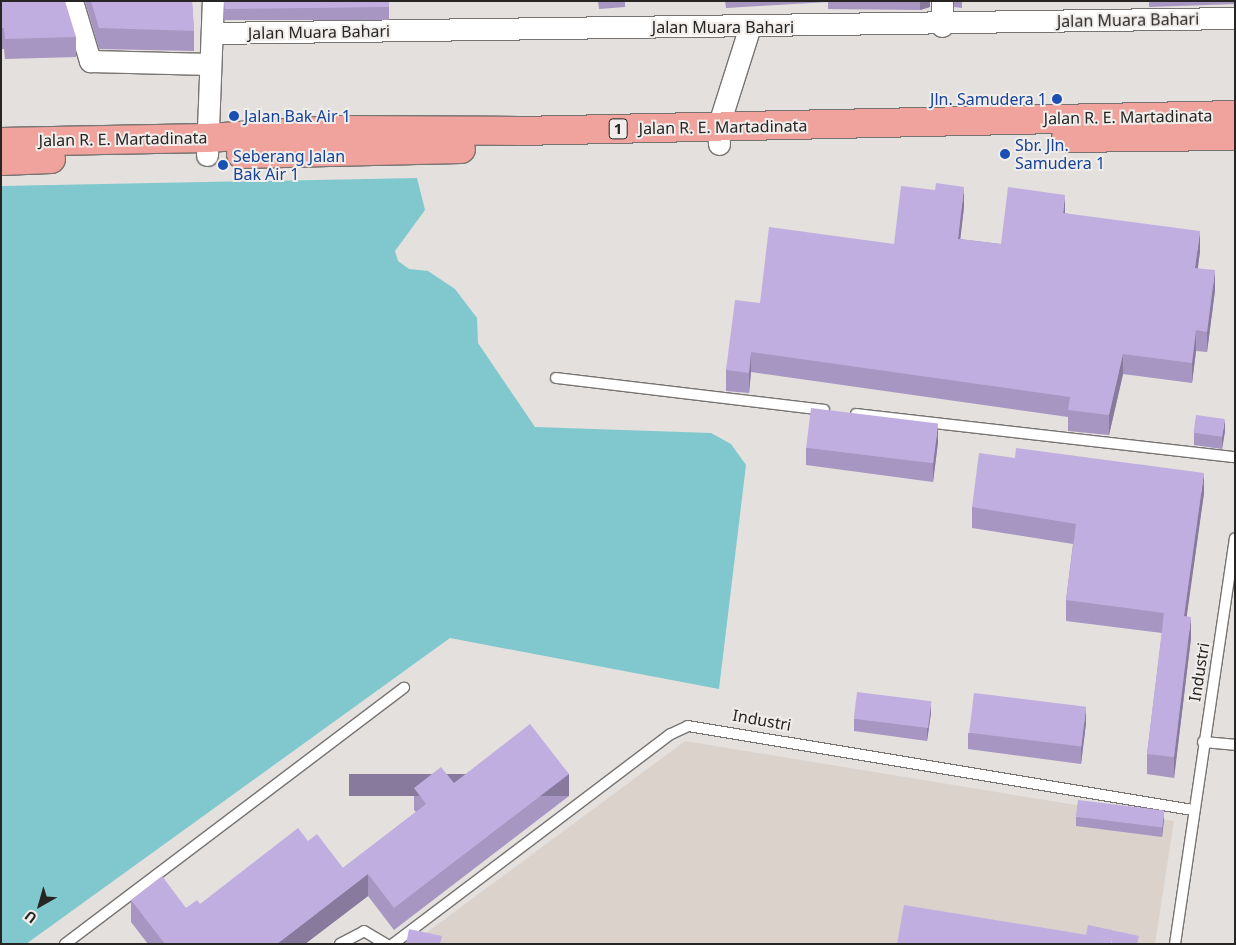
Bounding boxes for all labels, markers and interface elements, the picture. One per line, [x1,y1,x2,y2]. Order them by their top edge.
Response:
street label: Jalan Muara Bahari [1057,9,1199,31]
street label: Jalan Muara Bahari [652,17,794,37]
street label: Jalan Muara Bahari [248,21,390,43]
place label: Jln. Samudera 1 [930,89,1047,109]
marker: Jln. Samudera 1 [1051,93,1063,105]
place label: Jalan Bak Air 1 [244,106,351,126]
street label: Jalan R. E. Martadinata [1044,106,1212,128]
marker: Jalan Bak Air 1 [228,110,240,122]
road number: 1 [608,116,628,142]
street label: Jalan R. E. Martadinata [639,116,807,138]
street label: Jalan R. E. Martadinata [39,128,207,150]
place label: Sbr. Jln. Samudera 1 [1015,135,1105,173]
place label: Seberang Jalan Bak Air 1 [233,146,345,184]
marker: Sbr. Jln. Samudera 1 [999,148,1011,160]
marker: Seberang Jalan Bak Air 1 [217,159,229,171]
street label: Industri [1185,641,1213,703]
street label: Industri [731,705,793,735]
north arrow [15,880,65,930]
text: U [20,906,40,928]

